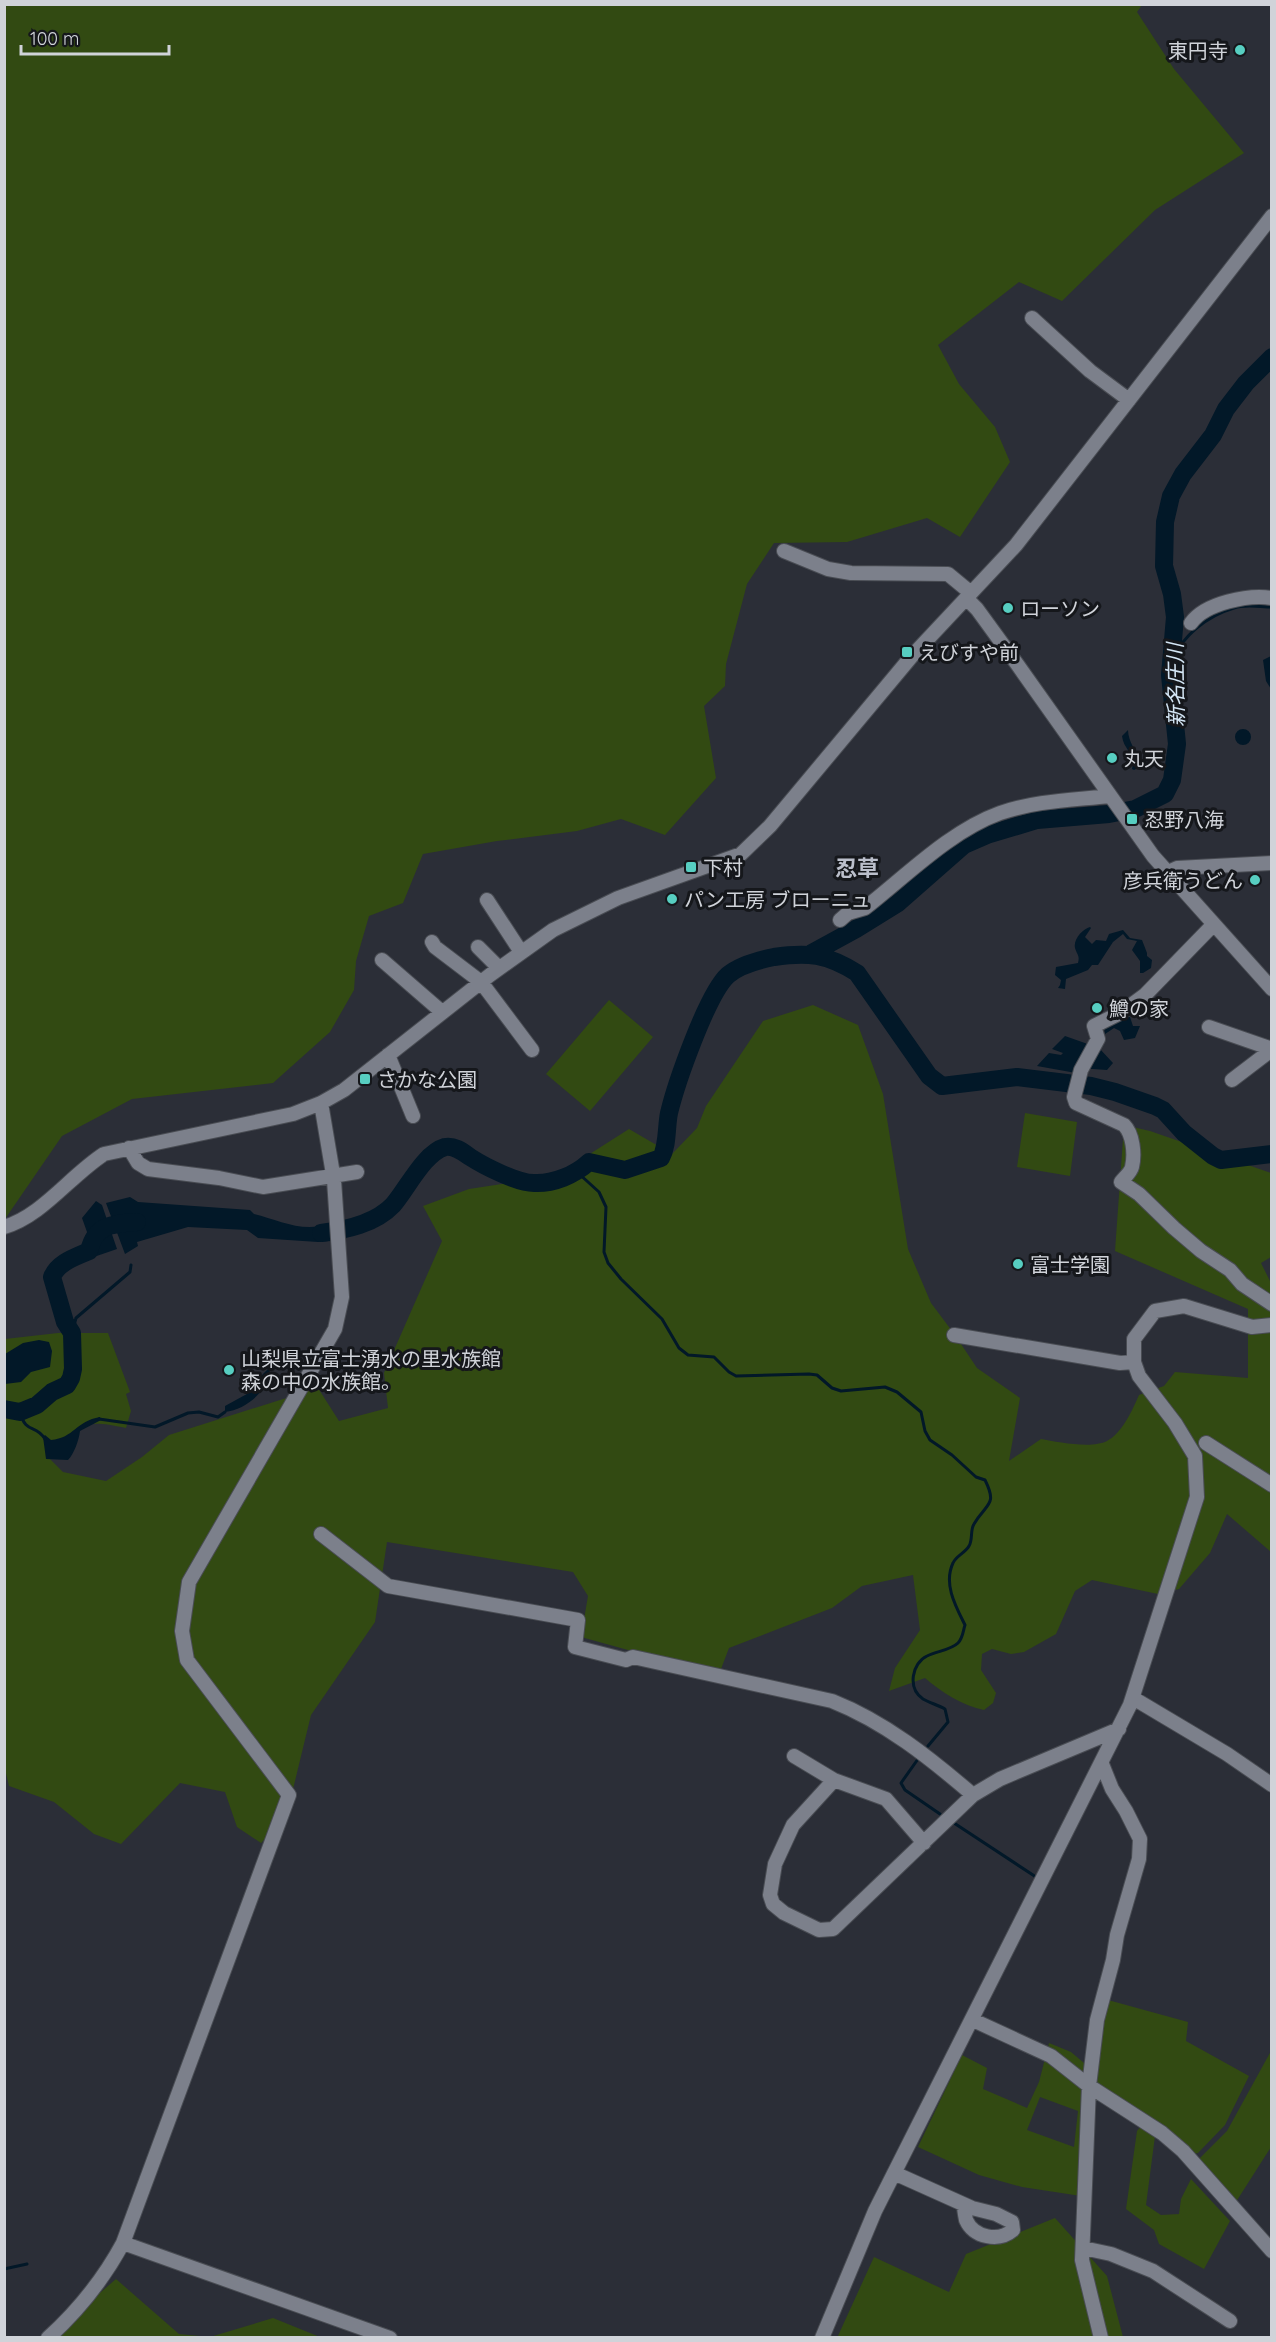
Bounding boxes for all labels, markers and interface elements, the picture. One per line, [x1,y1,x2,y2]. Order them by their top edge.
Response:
scale bar [21,18,170,56]
text: 100 m [30,27,79,50]
place label: 東円寺 [1168,38,1228,63]
marker: 東円寺 [1233,43,1247,57]
place label: ローソン [1020,596,1100,621]
marker: ローソン [1001,601,1015,615]
place label: えびすや前 [919,640,1019,665]
water label: 新名庄川 [1161,641,1189,727]
marker: えびすや前 [900,645,914,659]
place label: 丸天 [1124,746,1164,771]
marker: 丸天 [1105,751,1119,765]
place label: 忍野八海 [1144,807,1224,832]
marker: 忍野八海 [1125,812,1139,826]
district label: 忍草 [835,854,879,882]
place label: 下村 [703,855,743,880]
marker: 下村 [684,860,698,874]
place label: 彦兵衛うどん [1123,868,1243,893]
marker: 彦兵衛うどん [1248,873,1262,887]
place label: パン工房 ブローニュ [684,887,870,912]
marker: パン工房 ブローニュ [665,892,679,906]
place label: 鱒の家 [1109,996,1169,1021]
marker: 鱒の家 [1090,1001,1104,1015]
place label: さかな公園 [377,1067,477,1092]
marker: さかな公園 [358,1072,372,1086]
place label: 富士学園 [1030,1252,1110,1277]
marker: 富士学園 [1011,1257,1025,1271]
place label: 山梨県立富士湧水の里水族館 森の中の水族館。 [241,1346,501,1394]
marker: 山梨県立富士湧水の里水族館 森の中の水族館。 [222,1363,236,1377]

